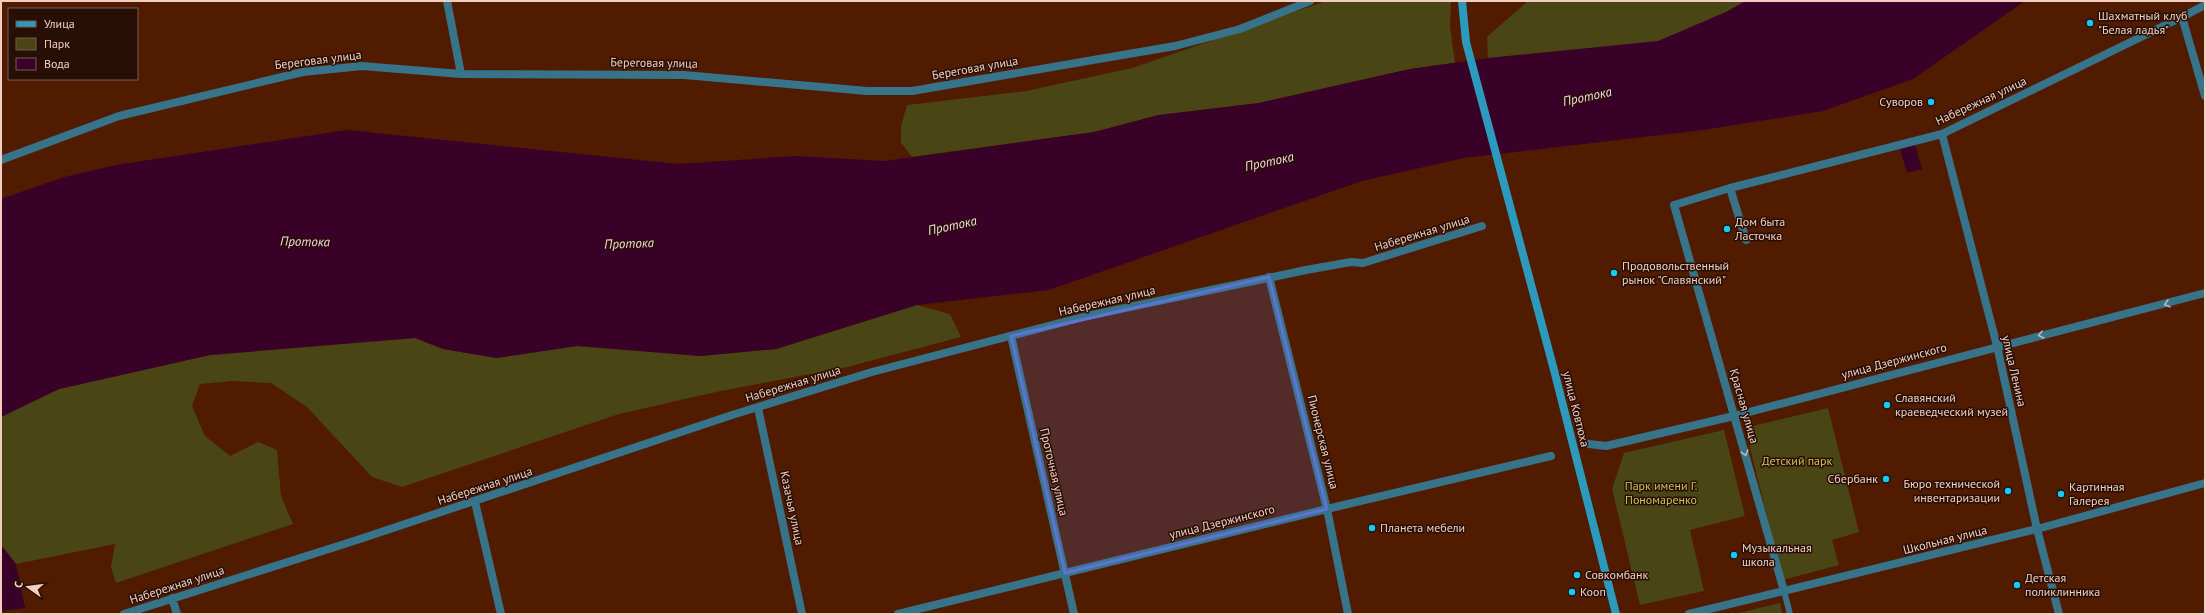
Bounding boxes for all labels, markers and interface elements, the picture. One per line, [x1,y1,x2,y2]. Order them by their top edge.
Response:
legend [8,8,138,80]
place label: Шахматный клуб "Белая ладья" [2098,8,2187,37]
text: Улица [44,16,75,31]
marker: Шахматный клуб "Белая ладья" [2085,18,2095,28]
text: Парк [44,36,70,51]
street label: Береговая улица [274,47,362,72]
street label: Береговая улица [931,53,1019,82]
street label: Береговая улица [610,54,698,71]
text: Вода [44,56,70,71]
street label: Набережная улица [1933,73,2029,128]
water label: Протока [1561,83,1614,110]
place label: Суворов [1879,94,1923,109]
marker: Суворов [1926,97,1936,107]
water label: Протока [1243,148,1296,175]
street label: Набережная улица [1372,211,1471,254]
water label: Протока [926,212,979,239]
place label: Дом быта Ласточка [1734,214,1785,243]
marker: Дом быта Ласточка [1722,224,1732,234]
water label: Протока [280,233,331,250]
water label: Протока [604,234,655,253]
place label: Продовольственный рынок "Славянский" [1622,258,1729,287]
marker: Продовольственный рынок "Славянский" [1609,268,1619,278]
street label: Набережная улица [1057,282,1157,319]
one-way arrow [2164,299,2171,307]
one-way arrow [2038,330,2045,339]
street label: улица Ленина [1999,334,2030,408]
street label: улица Дзержинского [1840,339,1948,382]
street label: Набережная улица [743,362,842,405]
street label: Красная улица [1727,367,1762,445]
street label: улица Ковтюха [1560,369,1593,449]
place label: Славянский краеведческий музей [1895,390,2008,419]
street label: Пионерская улица [1305,393,1342,491]
marker: Славянский краеведческий музей [1882,400,1892,410]
street label: Проточная улица [1037,427,1072,517]
one-way arrow [1740,449,1749,456]
park label: Детский парк [1762,453,1833,468]
street label: Набережная улица [436,463,534,508]
street label: Казачья улица [777,469,808,546]
place label: Сбербанк [1828,471,1878,486]
marker: Сбербанк [1881,474,1891,484]
place label: Бюро технической инвентаризации [1903,476,2000,505]
park label: Парк имени Г. Пономаренко [1625,478,1697,507]
place label: Картинная Галерея [2069,479,2125,508]
marker: Бюро технической инвентаризации [2003,486,2013,496]
marker: Картинная Галерея [2056,489,2066,499]
street label: улица Дзержинского [1168,501,1276,542]
place label: Планета мебели [1380,520,1465,535]
street label: Школьная улица [1901,522,1988,557]
marker: Планета мебели [1367,523,1377,533]
place label: Музыкальная школа [1742,540,1812,569]
marker: Музыкальная школа [1729,550,1739,560]
street label: Набережная улица [128,562,226,607]
north arrow [8,567,48,607]
place label: Совкомбанк [1585,567,1648,582]
marker: Совкомбанк [1572,570,1582,580]
place label: Детская поликлинника [2025,570,2100,599]
text: С [11,580,26,589]
marker: Детская поликлинника [2012,580,2022,590]
place label: Кооп [1580,584,1606,599]
marker: Кооп [1567,587,1577,597]

